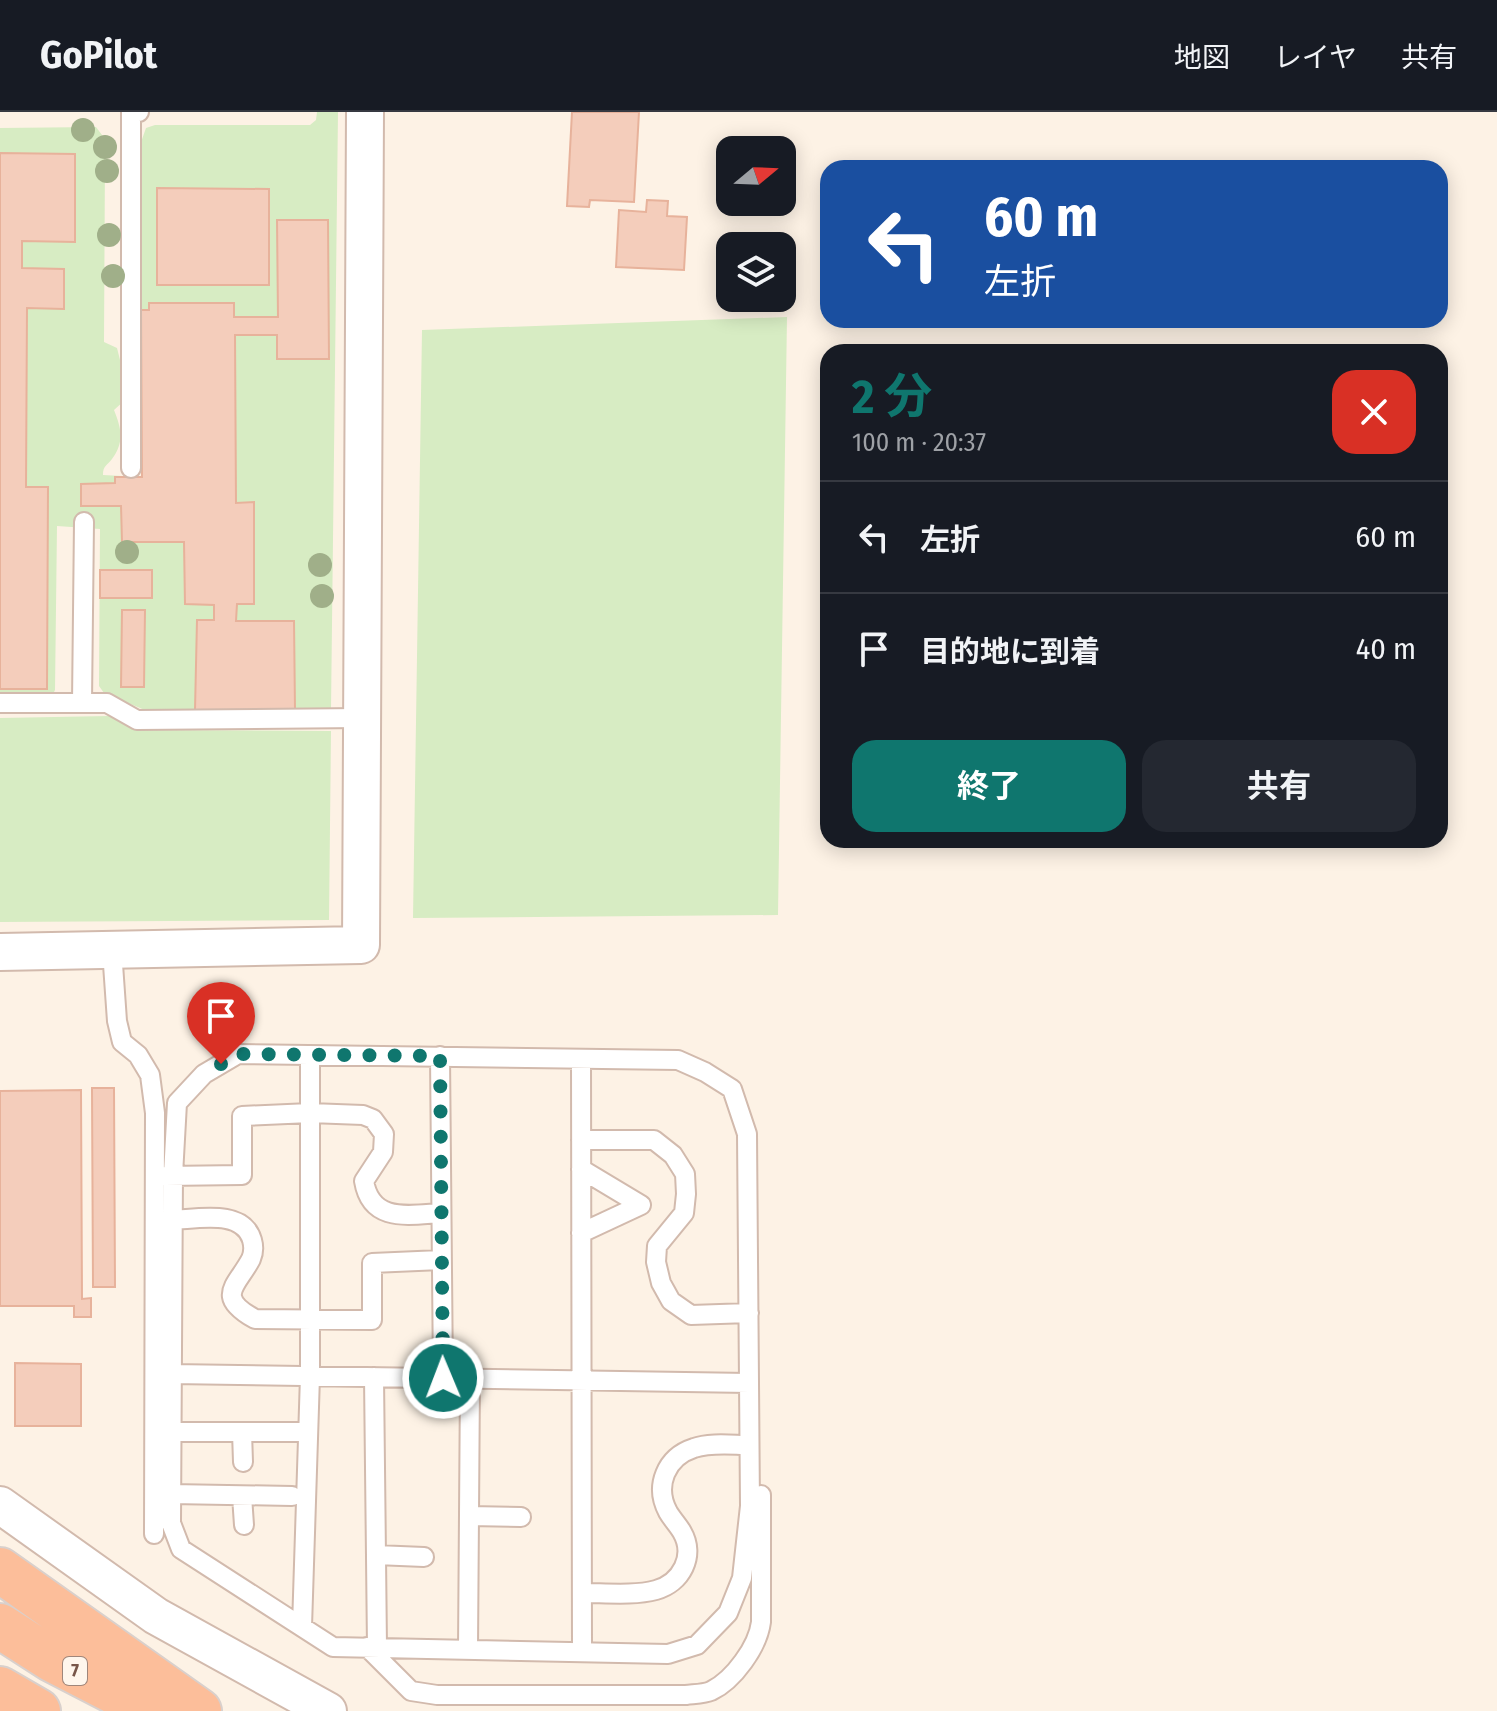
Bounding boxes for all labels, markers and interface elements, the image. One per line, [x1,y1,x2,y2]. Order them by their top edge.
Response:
text: GoPilot [40,32,157,78]
text: 地図 [1174,41,1230,74]
text: レイヤ [1274,41,1357,74]
text: 共有 [1401,41,1457,74]
north arrow [716,136,796,216]
map controls [716,136,796,312]
text: 60 m [984,184,1098,251]
icon: left [852,192,956,296]
button: layers [716,232,796,312]
text: 左折 [984,260,1056,304]
text: 2 分 [852,368,932,426]
button: close [1332,370,1416,454]
text: 100 m · 20:37 [852,427,986,458]
icon: left [852,515,896,559]
text: 60 m [1355,519,1416,555]
text: 左折 [920,522,980,558]
icon: arrive [852,627,896,671]
text: 40 m [1356,631,1416,667]
text: 目的地に到着 [920,634,1100,670]
button: 終了 [852,740,1126,832]
button: 共有 [1142,740,1416,832]
pin [187,982,255,1064]
icon: arrive [199,994,243,1038]
position arrow [401,1336,485,1420]
road number: 7 [63,1657,87,1685]

